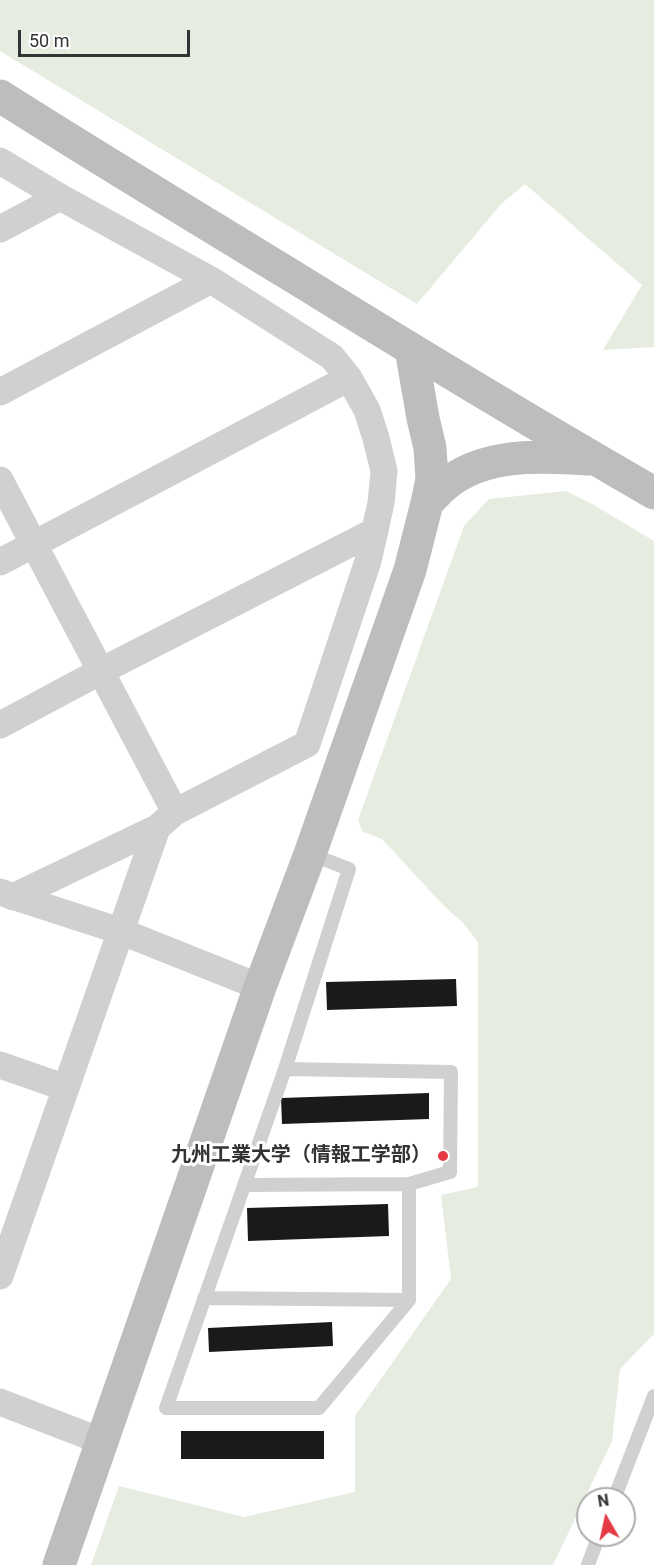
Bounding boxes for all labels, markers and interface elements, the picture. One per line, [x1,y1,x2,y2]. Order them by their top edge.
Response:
scale bar [21,18,194,56]
text: 50 m [29,30,69,51]
place label: 九州工業大学（情報工学部） [171,1144,431,1168]
marker: 九州工業大学（情報工学部） [436,1149,450,1163]
north arrow [576,1487,636,1547]
text: N [596,1490,610,1511]

